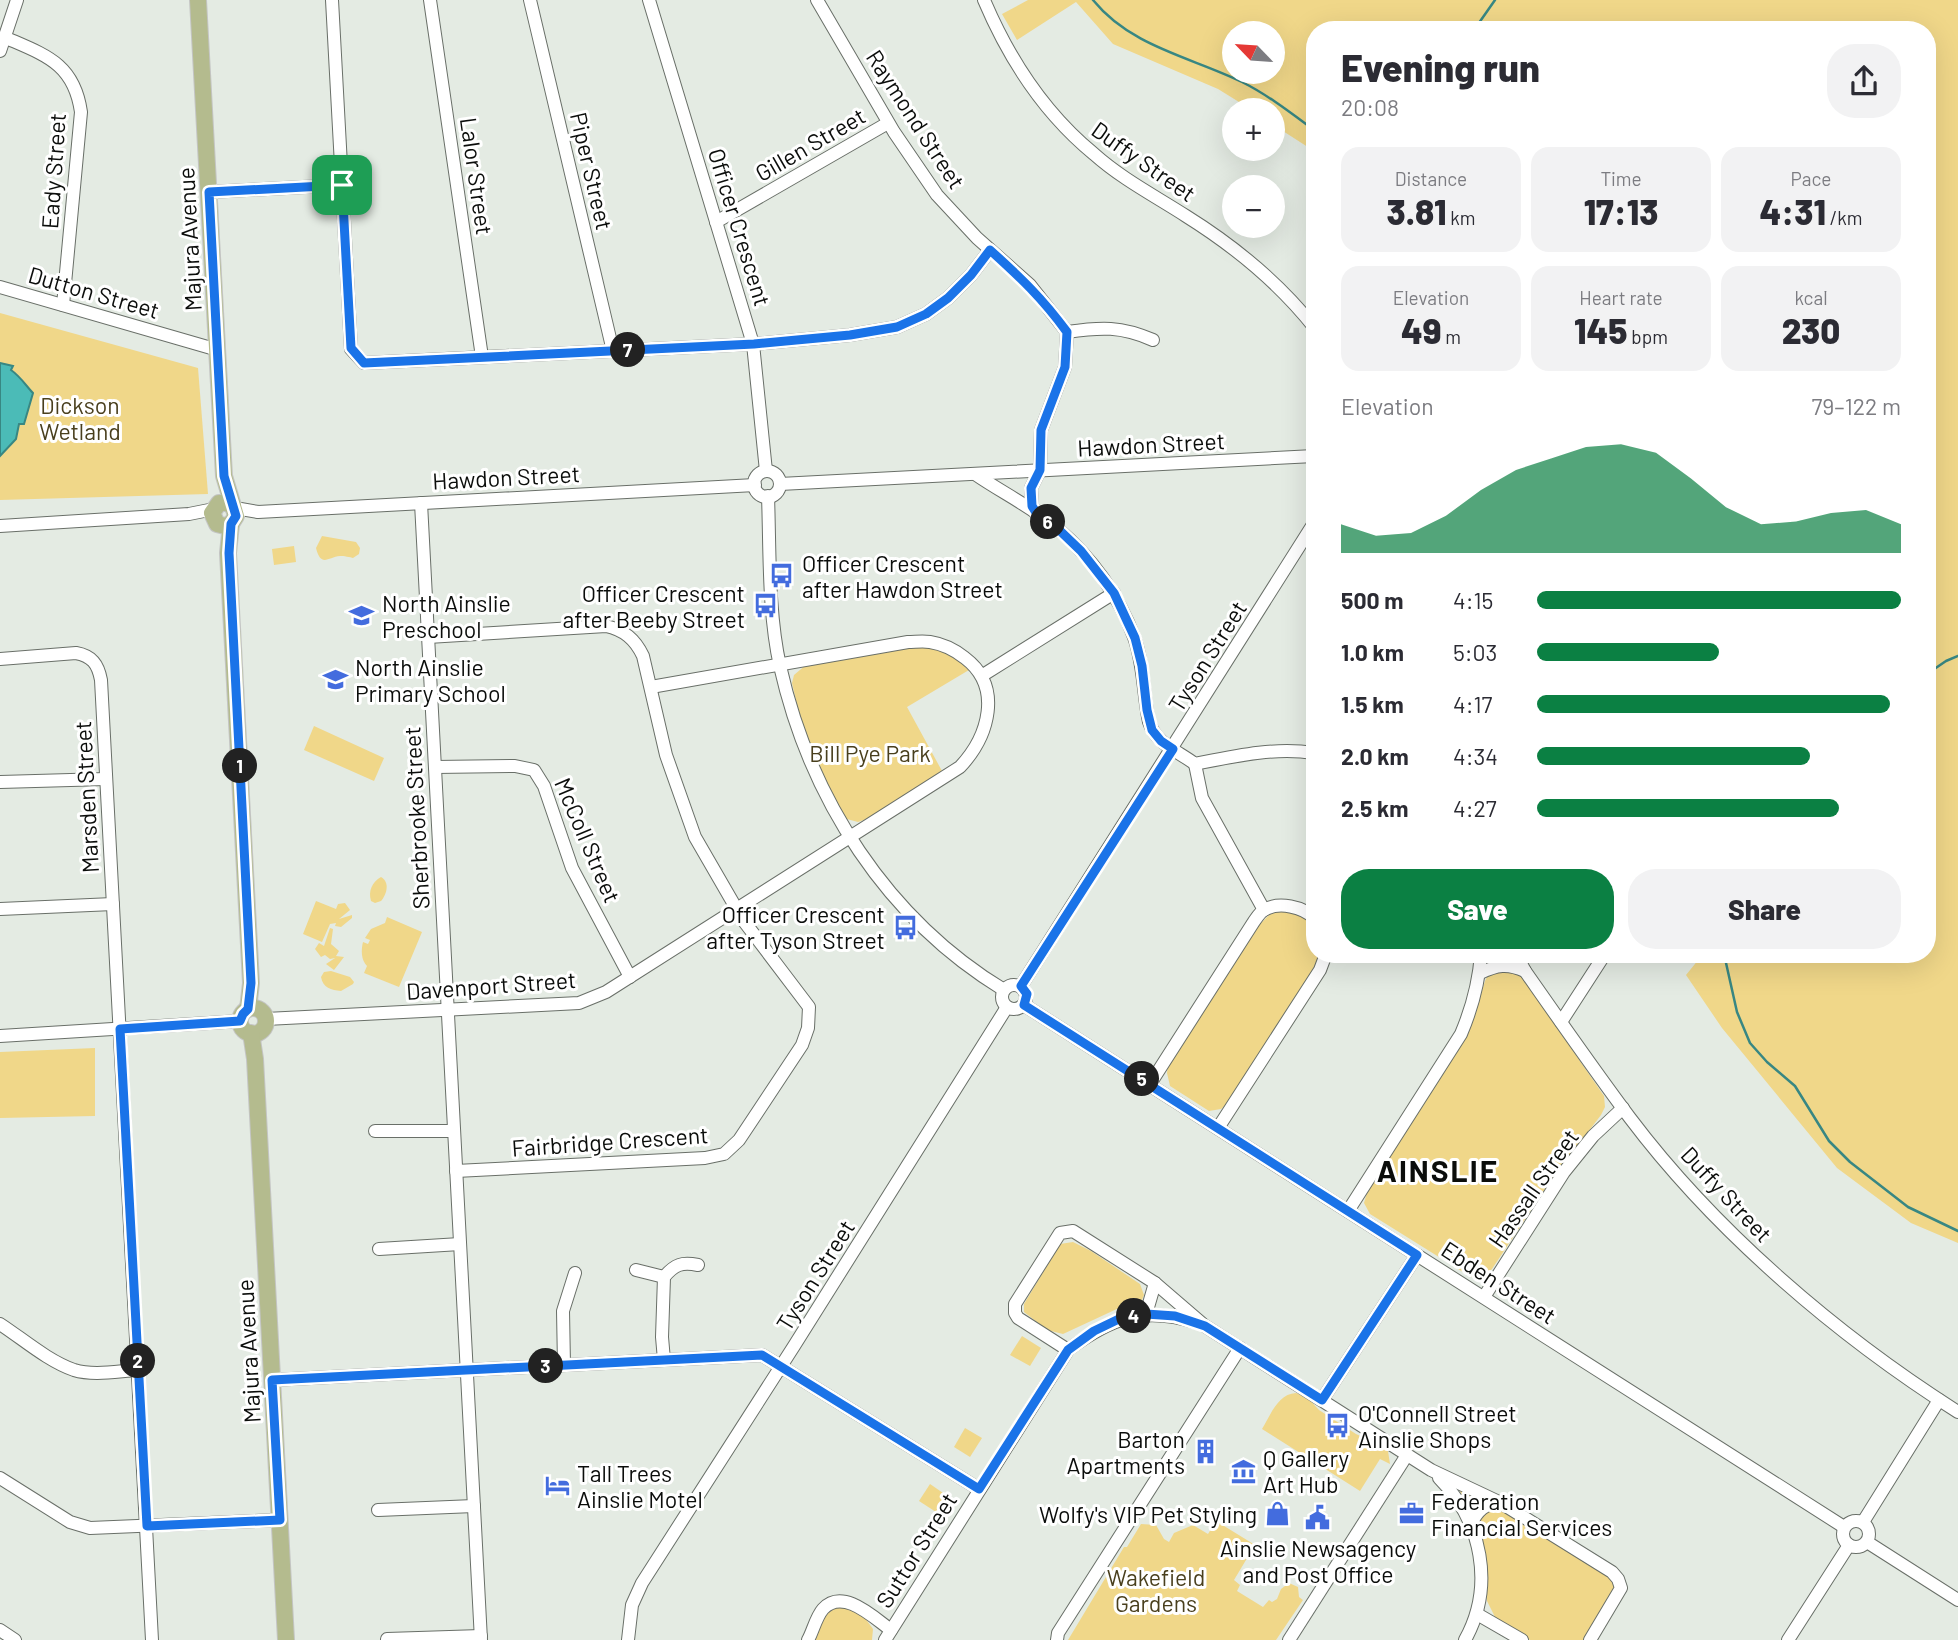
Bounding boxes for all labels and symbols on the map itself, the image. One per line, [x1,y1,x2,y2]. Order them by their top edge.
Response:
north arrow [1222,21,1284,84]
street label: Raymond Street [861,44,971,194]
street label: Gillen Street [750,101,870,187]
street label: Piper Street [565,109,619,233]
street label: Eady Street [35,112,71,230]
street label: Lalor Street [455,115,499,237]
street label: Duffy Street [1087,115,1201,207]
street label: Officer Crescent [703,145,777,309]
pin [312,155,372,215]
street label: Majura Avenue [171,166,207,312]
street label: Dutton Street [25,260,163,324]
pin: 7 [610,332,646,368]
park label: Dickson Wetland [39,391,121,445]
street label: Hawdon Street [1077,426,1225,462]
street label: Hawdon Street [432,459,580,495]
pin: 6 [1030,504,1066,540]
place label: Officer Crescent after Hawdon Street [802,549,1003,603]
bus stop icon: Officer Crescent after Hawdon Street [768,562,796,590]
place label: Officer Crescent after Beeby Street [563,579,745,633]
place label: North Ainslie Preschool [382,589,511,643]
bus stop icon: Officer Crescent after Beeby Street [751,592,779,620]
street label: Tyson Street [1162,595,1252,717]
school or university icon: North Ainslie Preschool [348,602,376,630]
place label: North Ainslie Primary School [355,653,506,707]
school or university icon: North Ainslie Primary School [321,666,349,694]
street label: Marsden Street [68,720,104,874]
street label: Sherbrooke Street [397,726,435,910]
park label: Bill Pye Park [809,739,931,767]
pin: 1 [222,748,258,784]
street label: McColl Street [549,773,627,907]
place label: Officer Crescent after Tyson Street [706,900,885,954]
bus stop icon: Officer Crescent after Tyson Street [891,913,919,941]
street label: Davenport Street [405,965,577,1005]
pin: 5 [1124,1062,1160,1096]
street label: Fairbridge Crescent [511,1120,709,1162]
street label: Hassall Street [1482,1123,1584,1253]
street label: Duffy Street [1676,1140,1778,1248]
district label: AINSLIE [1377,1152,1499,1188]
street label: Tyson Street [770,1214,860,1336]
street label: Ebden Street [1436,1235,1562,1329]
street label: Majura Avenue [230,1278,266,1424]
pin: 4 [1116,1298,1152,1334]
pin: 2 [120,1344,156,1378]
pin: 3 [528,1348,564,1384]
place label: O'Connell Street Ainslie Shops [1358,1399,1517,1453]
bus stop icon: O'Connell Street Ainslie Shops [1324,1412,1352,1440]
place label: Barton Apartments [1067,1425,1185,1479]
building icon: Barton Apartments [1191,1438,1219,1466]
place label: Q Gallery Art Hub [1263,1444,1349,1498]
museum icon: Q Gallery Art Hub [1229,1457,1257,1485]
place label: Tall Trees Ainslie Motel [577,1459,703,1513]
hotel icon: Tall Trees Ainslie Motel [543,1472,571,1500]
street label: Suttor Street [870,1487,962,1613]
place label: Federation Financial Services [1431,1487,1612,1541]
place label: Wolfy's VIP Pet Styling [1039,1500,1257,1528]
shop icon: Wolfy's VIP Pet Styling [1263,1500,1291,1528]
office icon: Federation Financial Services [1397,1500,1425,1528]
public building icon: Ainslie Newsagency and Post Office [1304,1504,1332,1532]
place label: Ainslie Newsagency and Post Office [1220,1534,1417,1588]
park label: Wakefield Gardens [1107,1563,1205,1617]

